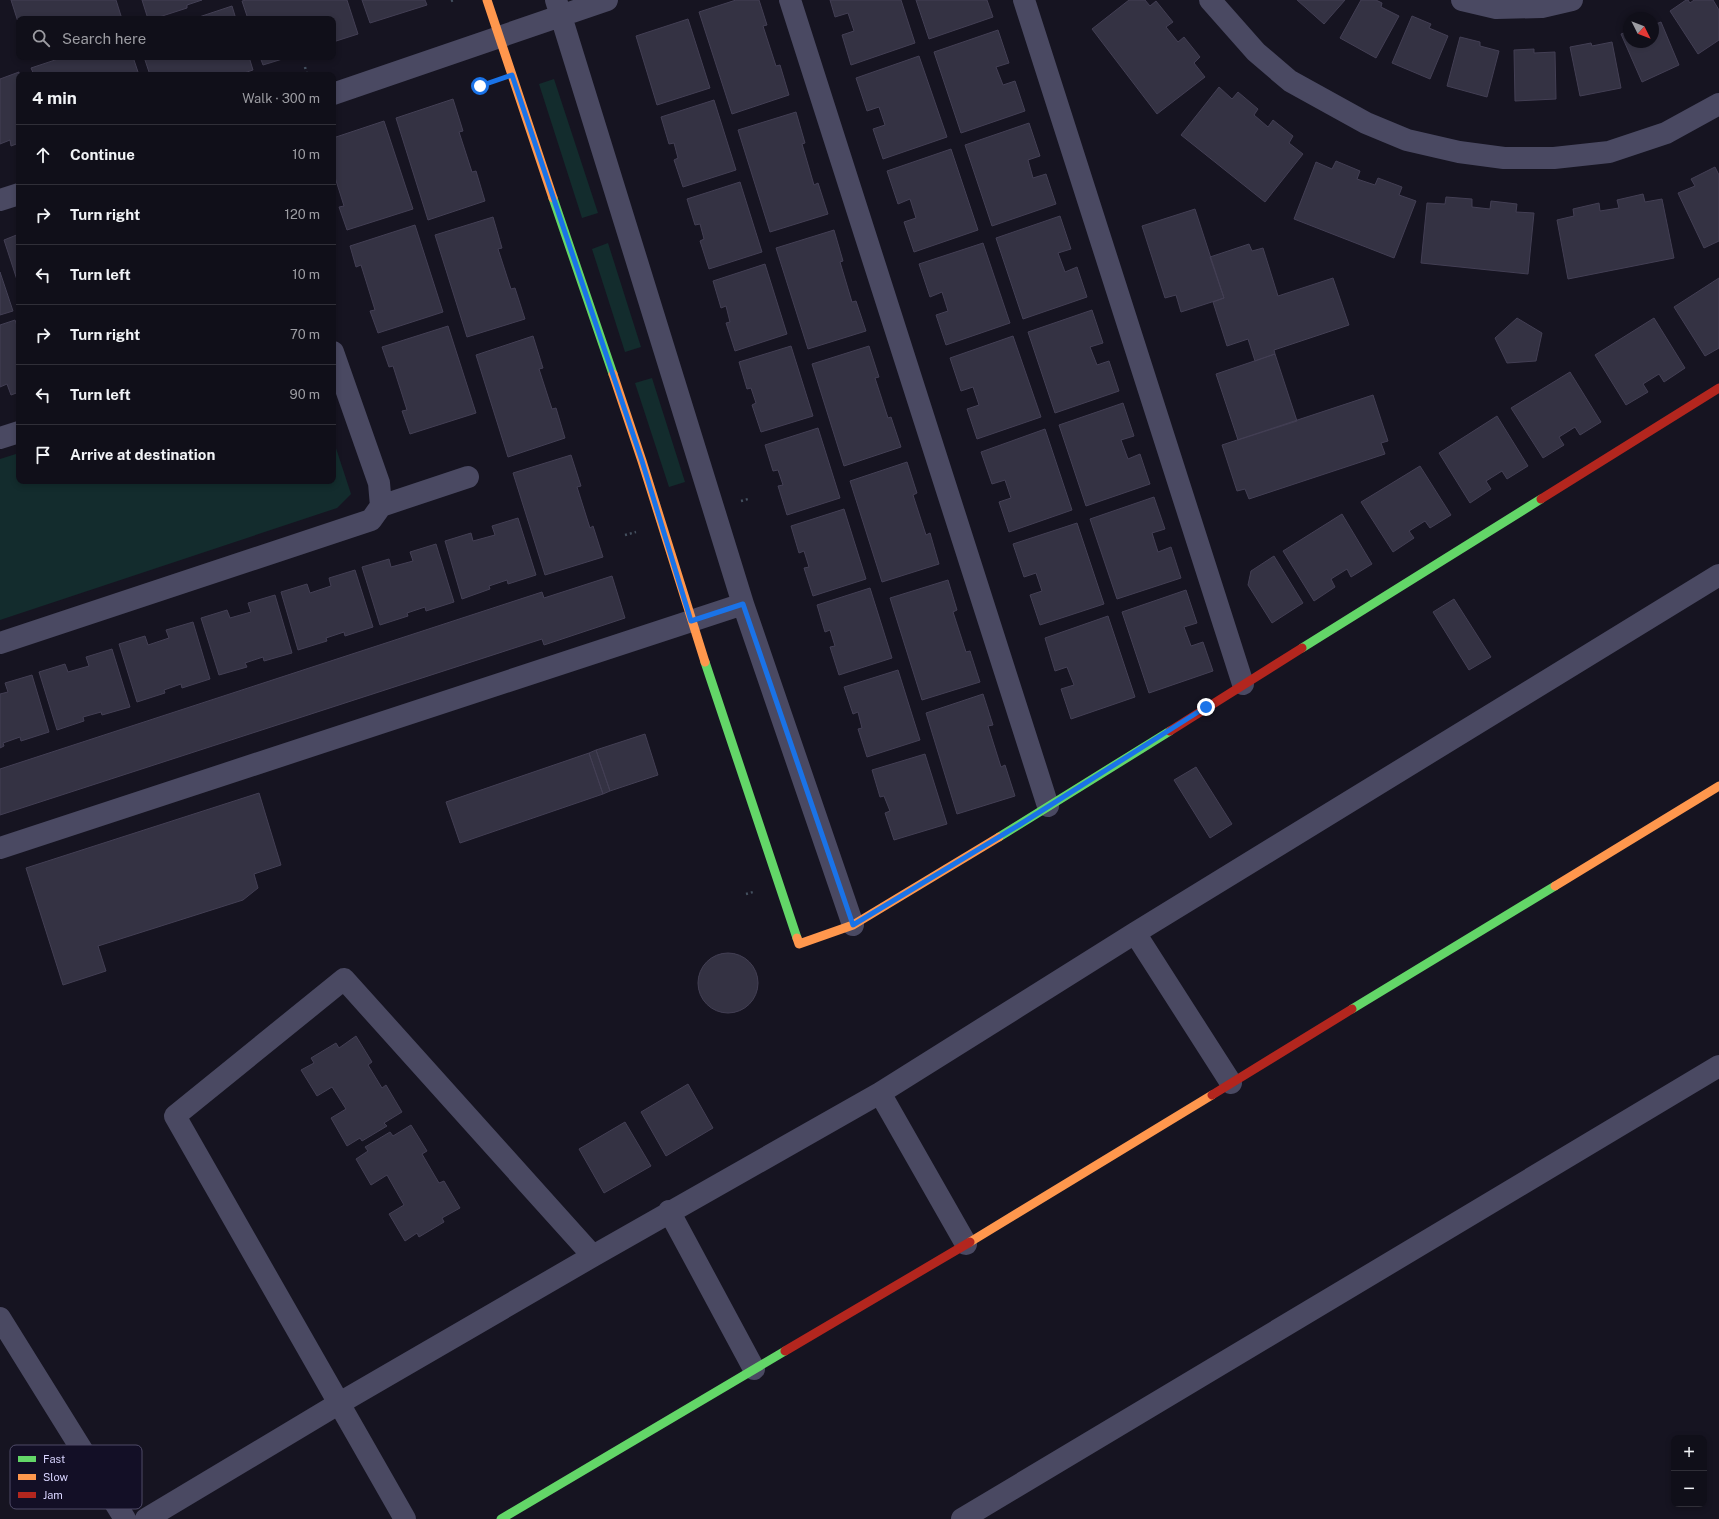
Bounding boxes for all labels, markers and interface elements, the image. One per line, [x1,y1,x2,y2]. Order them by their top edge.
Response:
north arrow [1623,12,1659,48]
search box [16,16,336,60]
icon: search [30,27,52,49]
text: Search here [62,30,146,47]
route start [471,77,489,95]
text: 4 min [32,88,77,108]
text: Walk · 300 m [242,91,320,106]
icon: ahead [32,144,54,166]
text: Continue [70,146,135,163]
text: 10 m [292,147,320,162]
icon: right [32,204,54,226]
text: Turn right [70,206,140,223]
text: 120 m [285,207,320,222]
icon: left [32,264,54,286]
text: Turn left [70,266,131,283]
text: 10 m [292,267,320,282]
icon: right [32,324,54,346]
text: Turn right [70,326,140,343]
text: 70 m [290,327,320,342]
icon: left [32,384,54,406]
text: Turn left [70,386,131,403]
text: 90 m [290,387,320,402]
icon: arrive [32,444,54,466]
text: Arrive at destination [70,446,215,463]
route end [1197,698,1215,716]
map controls [1671,1435,1707,1507]
button: + [1671,1435,1707,1471]
legend [10,1445,142,1509]
text: Fast [43,1453,65,1465]
text: Slow [43,1471,69,1483]
button: − [1671,1471,1707,1507]
text: Jam [43,1489,63,1501]

